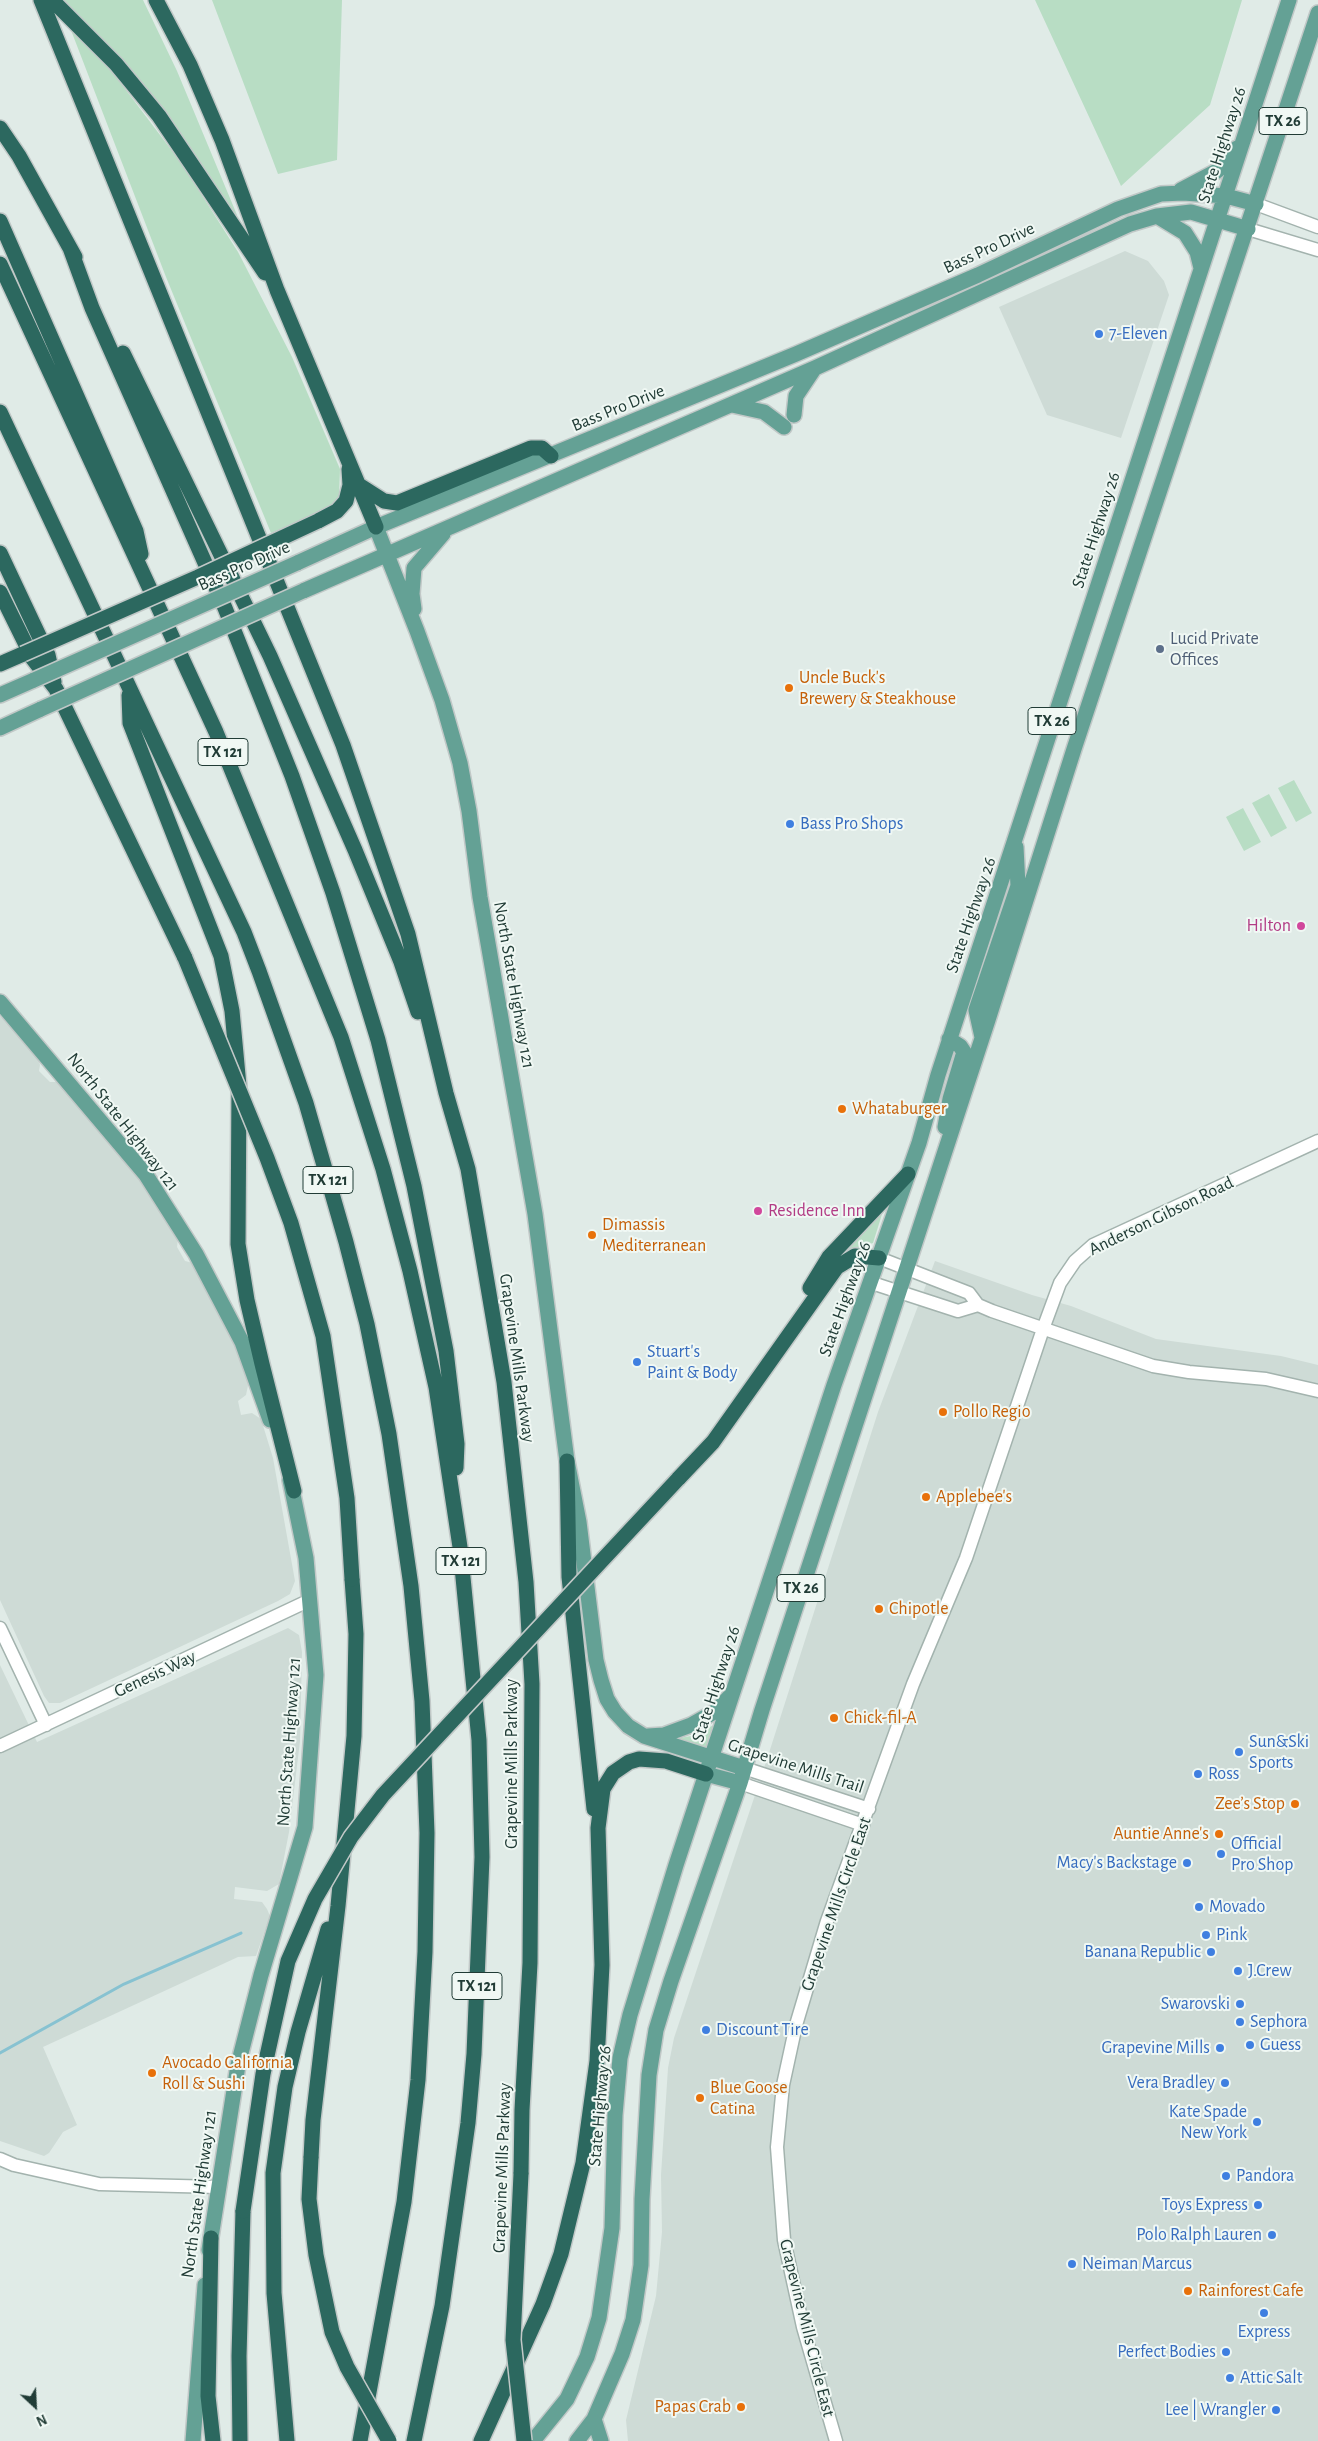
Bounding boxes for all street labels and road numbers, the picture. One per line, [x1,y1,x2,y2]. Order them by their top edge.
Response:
street label: State Highway 26 [1193,84,1251,206]
road number: TX 26 [1259,108,1307,134]
street label: Bass Pro Drive [940,217,1038,279]
street label: Bass Pro Drive [568,380,668,436]
street label: State Highway 26 [1067,469,1125,591]
street label: Bass Pro Drive [195,536,293,596]
road number: TX 26 [1028,708,1076,734]
road number: TX 121 [198,739,248,766]
street label: State Highway 26 [941,854,1001,976]
street label: North State Highway 121 [489,900,539,1070]
street label: North State Highway 121 [62,1049,184,1195]
road number: TX 121 [303,1166,353,1194]
street label: Anderson Gibson Road [1085,1172,1237,1260]
street label: State Highway 26 [814,1238,876,1360]
street label: Grapevine Mills Parkway [494,1272,540,1444]
road number: TX 121 [436,1548,486,1574]
road number: TX 26 [777,1575,825,1602]
street label: State Highway 26 [687,1623,745,1745]
street label: Genesis Way [111,1646,199,1702]
street label: North State Highway 121 [272,1657,306,1827]
street label: Grapevine Mills Parkway [501,1679,523,1849]
street label: Grapevine Mills Trail [725,1734,867,1798]
street label: Grapevine Mills Circle East [796,1814,876,1994]
road number: TX 121 [452,1972,502,2000]
street label: State Highway 26 [584,2045,616,2167]
street label: Grapevine Mills Parkway [488,2083,516,2253]
street label: North State Highway 121 [177,2109,221,2279]
street label: Grapevine Mills Circle East [774,2237,840,2419]

